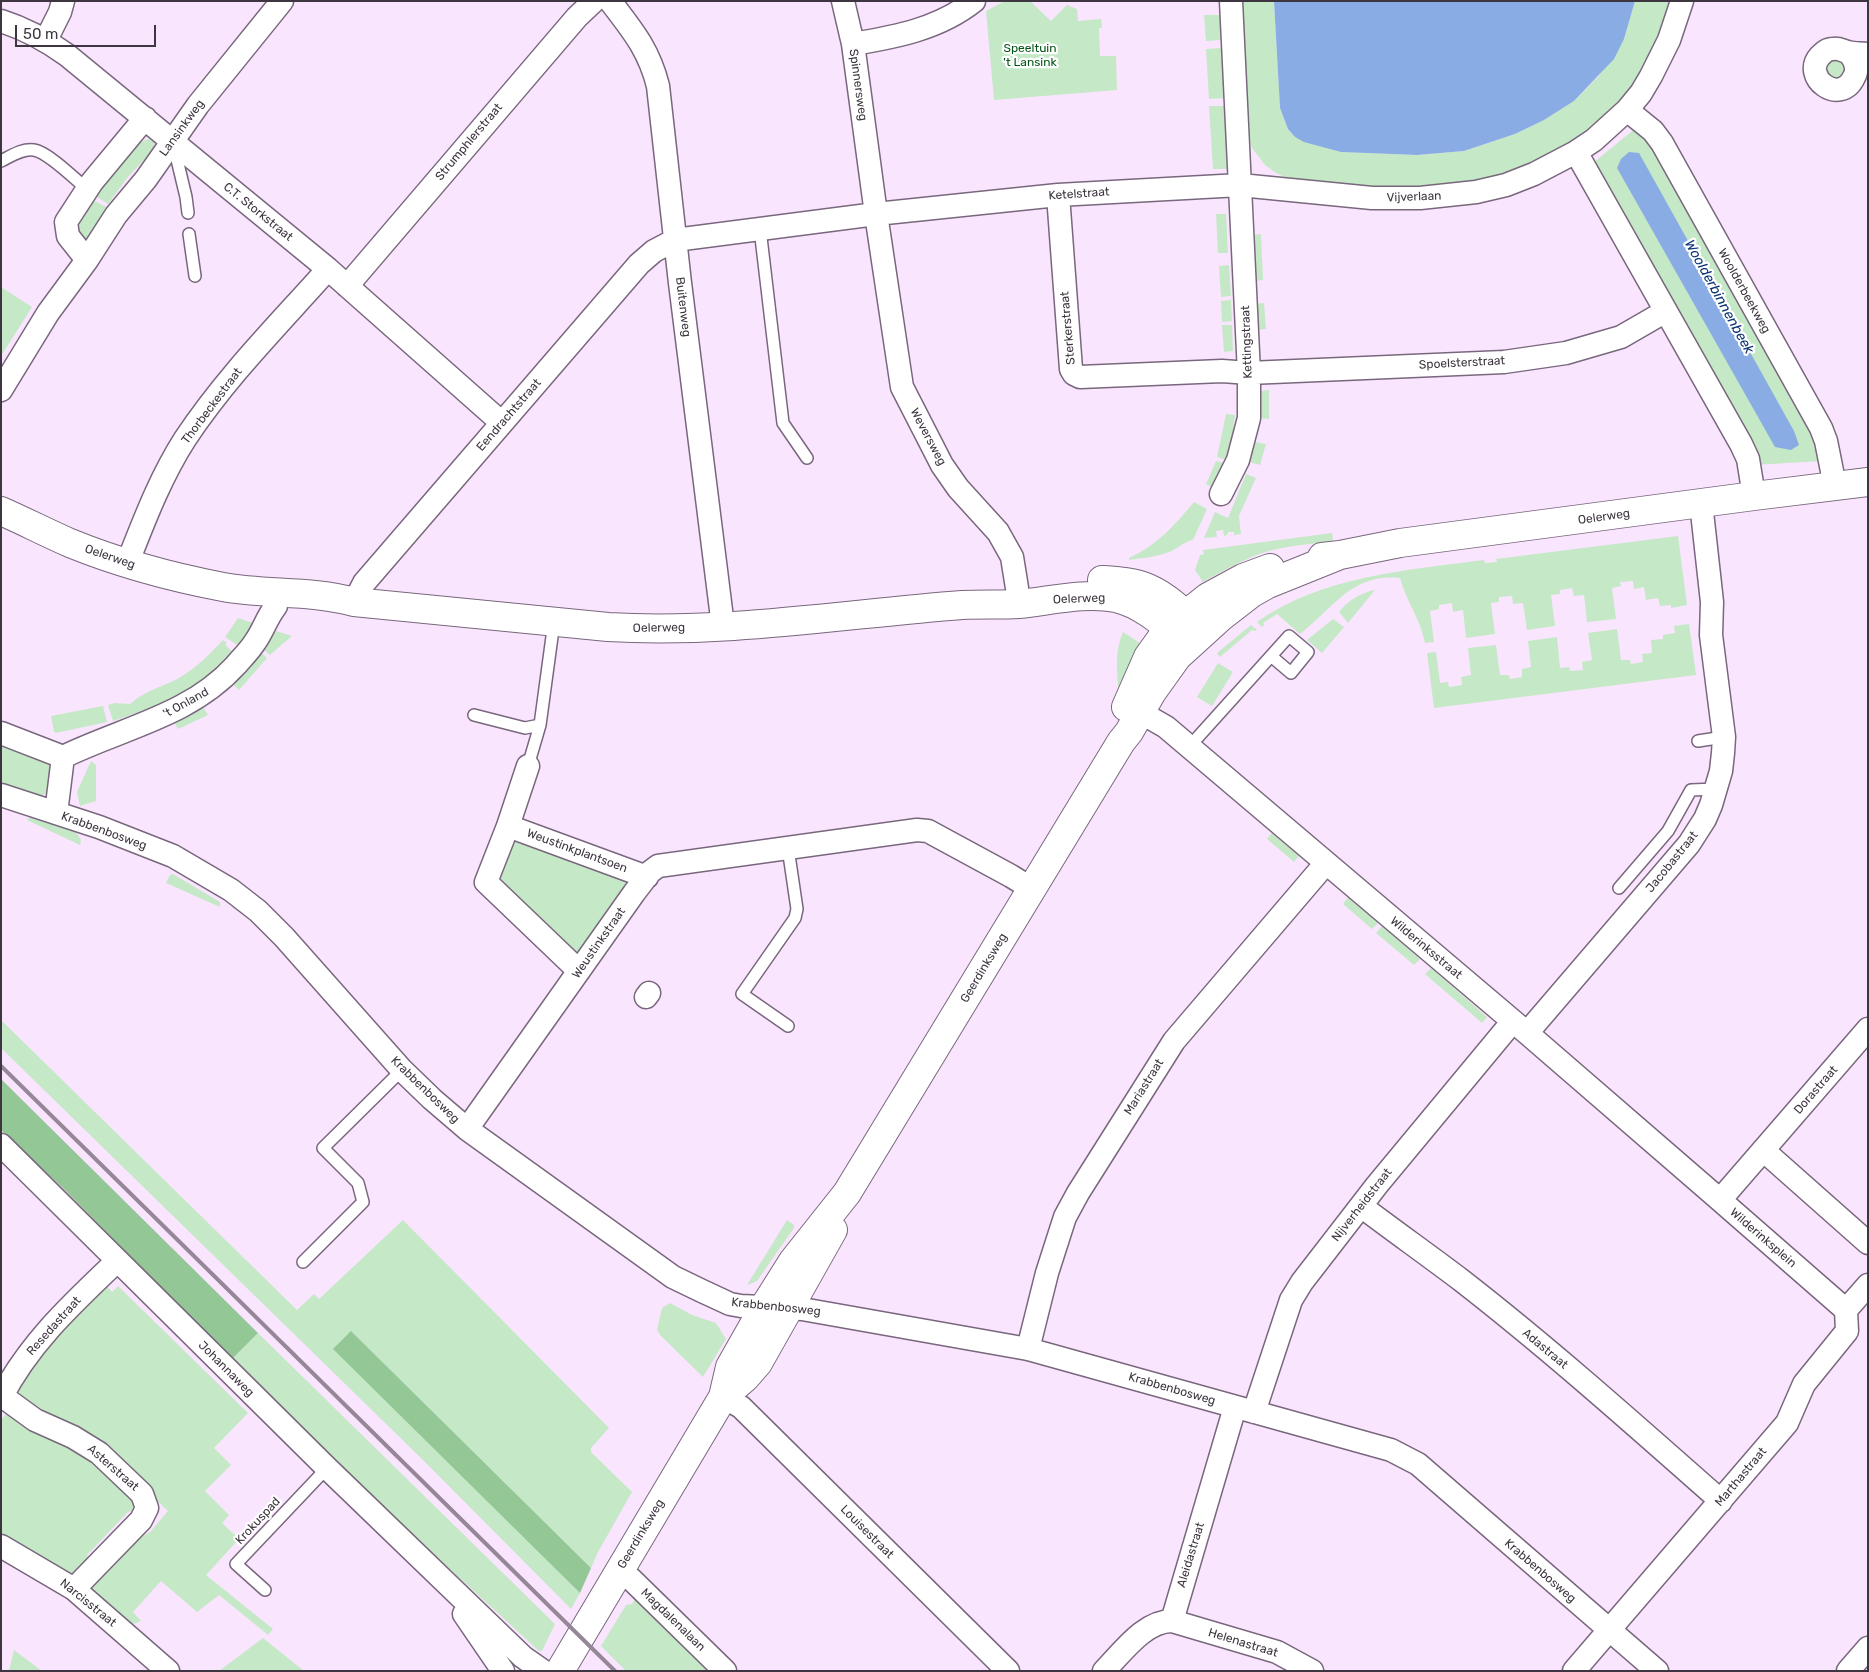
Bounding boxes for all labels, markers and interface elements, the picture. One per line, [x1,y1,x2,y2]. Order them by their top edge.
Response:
scale bar [18,15,159,47]
text: 50 m [23,25,58,43]
park label: Speeltuin 't Lansink [1003,42,1057,70]
street label: Spinnersweg [846,48,870,122]
street label: Lansinkweg [157,97,207,159]
street label: Strumphlerstraat [432,100,506,184]
street label: C.T. Storkstraat [220,180,296,244]
street label: Ketelstraat [1048,185,1110,203]
street label: Vijverlaan [1386,189,1442,205]
water label: Woolderbinnenbeek [1681,237,1757,357]
street label: Woolderbeekweg [1715,246,1773,336]
street label: Buitenweg [672,276,694,338]
street label: Sterkerstraat [1058,291,1078,365]
street label: Kettingstraat [1239,305,1255,379]
street label: Spoelsterstraat [1418,354,1506,372]
street label: Thorbeckestraat [179,365,245,447]
street label: Eendrachtstraat [474,376,544,454]
street label: Weversweg [907,406,949,468]
street label: Oelerweg [1577,506,1631,528]
street label: Oelerweg [83,542,137,572]
street label: Oelerweg [1053,591,1105,607]
street label: Oelerweg [633,620,685,636]
street label: 't Onland [161,685,211,721]
street label: Krabbenbosweg [59,809,149,853]
street label: Weustinkplantsoen [525,826,629,876]
street label: Jacobastraat [1643,828,1701,896]
street label: Weustinkstraat [569,905,629,981]
street label: Wilderinksstraat [1387,914,1465,982]
street label: Geerdinksweg [958,931,1010,1005]
street label: Krabbenbosweg [388,1054,462,1126]
street label: Mariastraat [1121,1056,1167,1118]
street label: Dorastraat [1791,1063,1841,1117]
street label: Nijverheidstraat [1329,1165,1395,1245]
street label: Wilderinksplein [1727,1205,1799,1271]
street label: Resedastraat [24,1294,84,1358]
street label: Krabbenbosweg [731,1295,821,1319]
street label: Adastraat [1519,1326,1571,1372]
street label: Johannaweg [195,1338,257,1400]
street label: Krabbenbosweg [1127,1370,1217,1408]
street label: Asterstraat [84,1442,142,1494]
street label: Marthastraat [1712,1445,1770,1509]
street label: Krokuspad [233,1495,283,1547]
street label: Geerdinksweg [615,1497,667,1571]
street label: Louisestraat [837,1502,897,1562]
street label: Aleidastraat [1174,1521,1208,1589]
street label: Krabbenbosweg [1501,1536,1579,1606]
street label: Narcisstraat [57,1576,119,1630]
street label: Magdalenalaan [638,1586,708,1654]
street label: Helenastraat [1206,1626,1280,1660]

